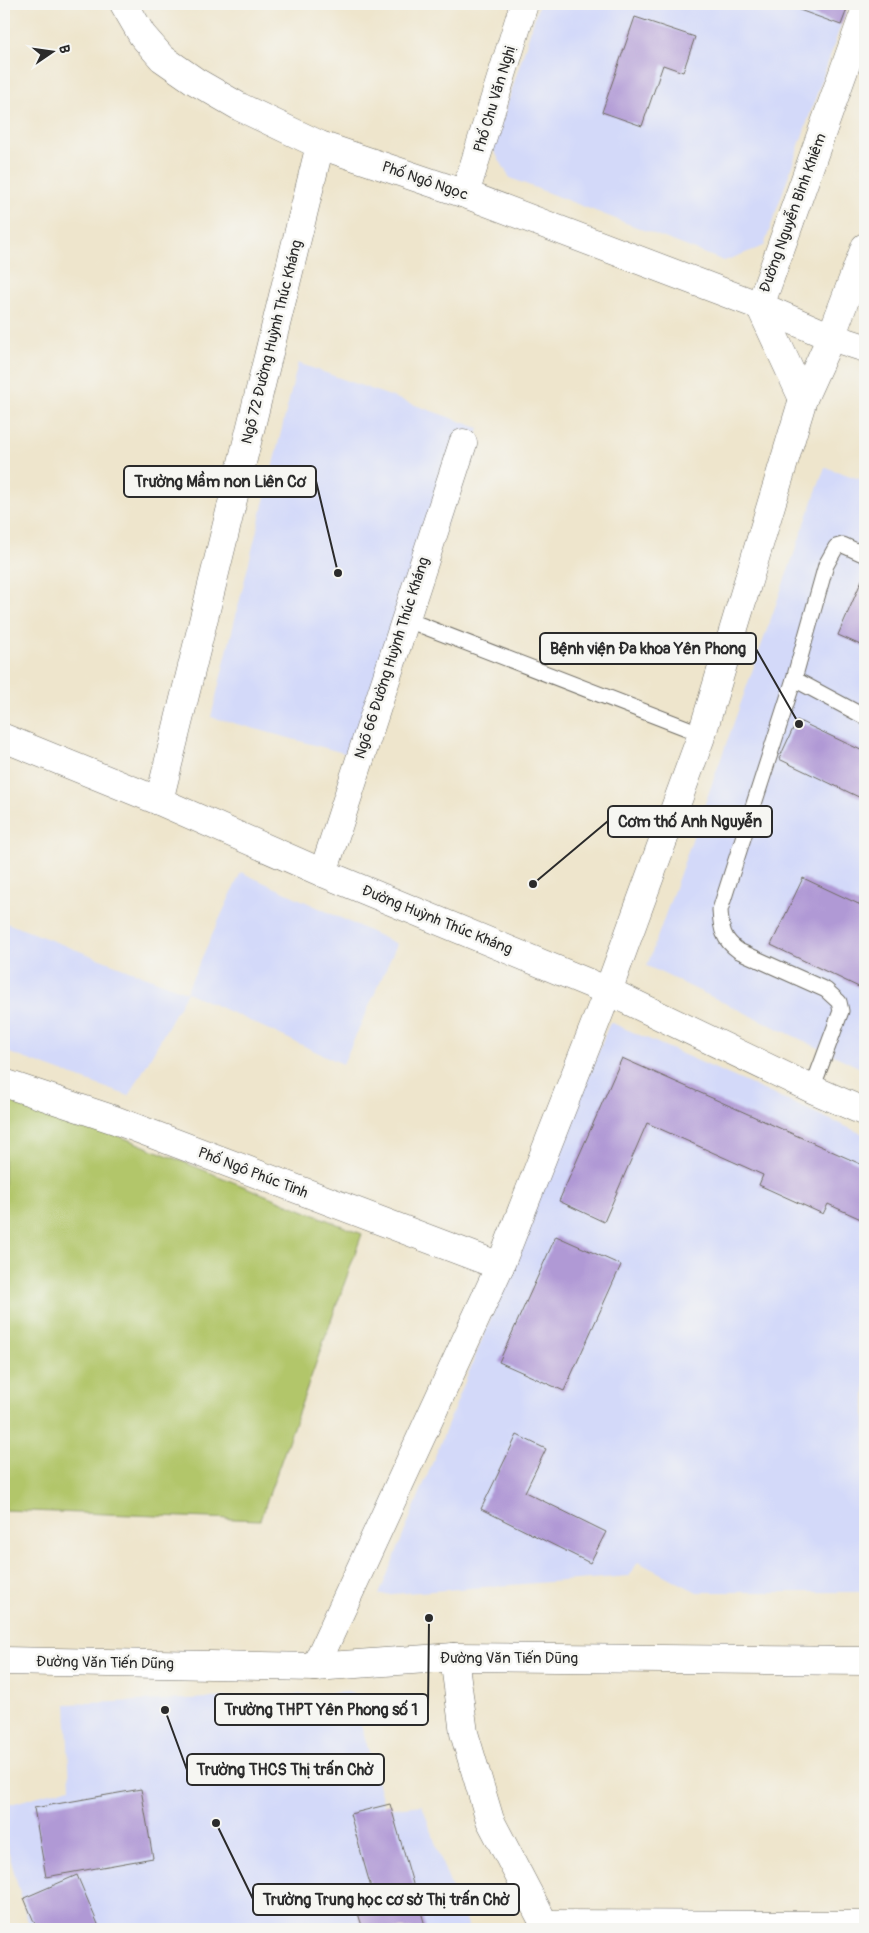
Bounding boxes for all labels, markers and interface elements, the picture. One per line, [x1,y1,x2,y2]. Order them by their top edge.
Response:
north arrow [28,28,78,78]
text: B [55,43,73,55]
street label: Phố Chu Văn Nghị [470,43,520,155]
street label: Đường Nguyễn Bỉnh Khiêm [755,131,831,295]
street label: Phố Ngô Ngọc [379,157,471,205]
street label: Ngõ 72 Đường Huỳnh Thúc Kháng [237,238,307,446]
callout: Trường Mầm non Liên Cơ [124,466,316,497]
text: Trường Mầm non Liên Cơ [133,470,307,492]
street label: Ngõ 66 Đường Huỳnh Thúc Kháng [350,555,434,761]
callout: Bệnh viện Đa khoa Yên Phong [540,633,756,664]
text: Bệnh viện Đa khoa Yên Phong [550,639,746,659]
callout: Cơm thố Anh Nguyễn [608,806,772,837]
text: Cơm thố Anh Nguyễn [618,811,762,832]
street label: Đường Huỳnh Thúc Kháng [359,881,515,959]
street label: Phố Ngô Phúc Tinh [195,1143,311,1203]
street label: Đường Văn Tiến Dũng [440,1649,578,1668]
street label: Đường Văn Tiến Dũng [36,1652,174,1674]
callout: Trường THPT Yên Phong số 1 [215,1694,428,1725]
text: Trường THPT Yên Phong số 1 [223,1699,418,1720]
callout: Trường THCS Thị trấn Chờ [187,1754,384,1785]
text: Trường THCS Thị trấn Chờ [196,1759,374,1780]
callout: Trường Trung học cơ sở Thị trấn Chờ [253,1884,519,1915]
text: Trường Trung học cơ sở Thị trấn Chờ [262,1889,510,1910]

